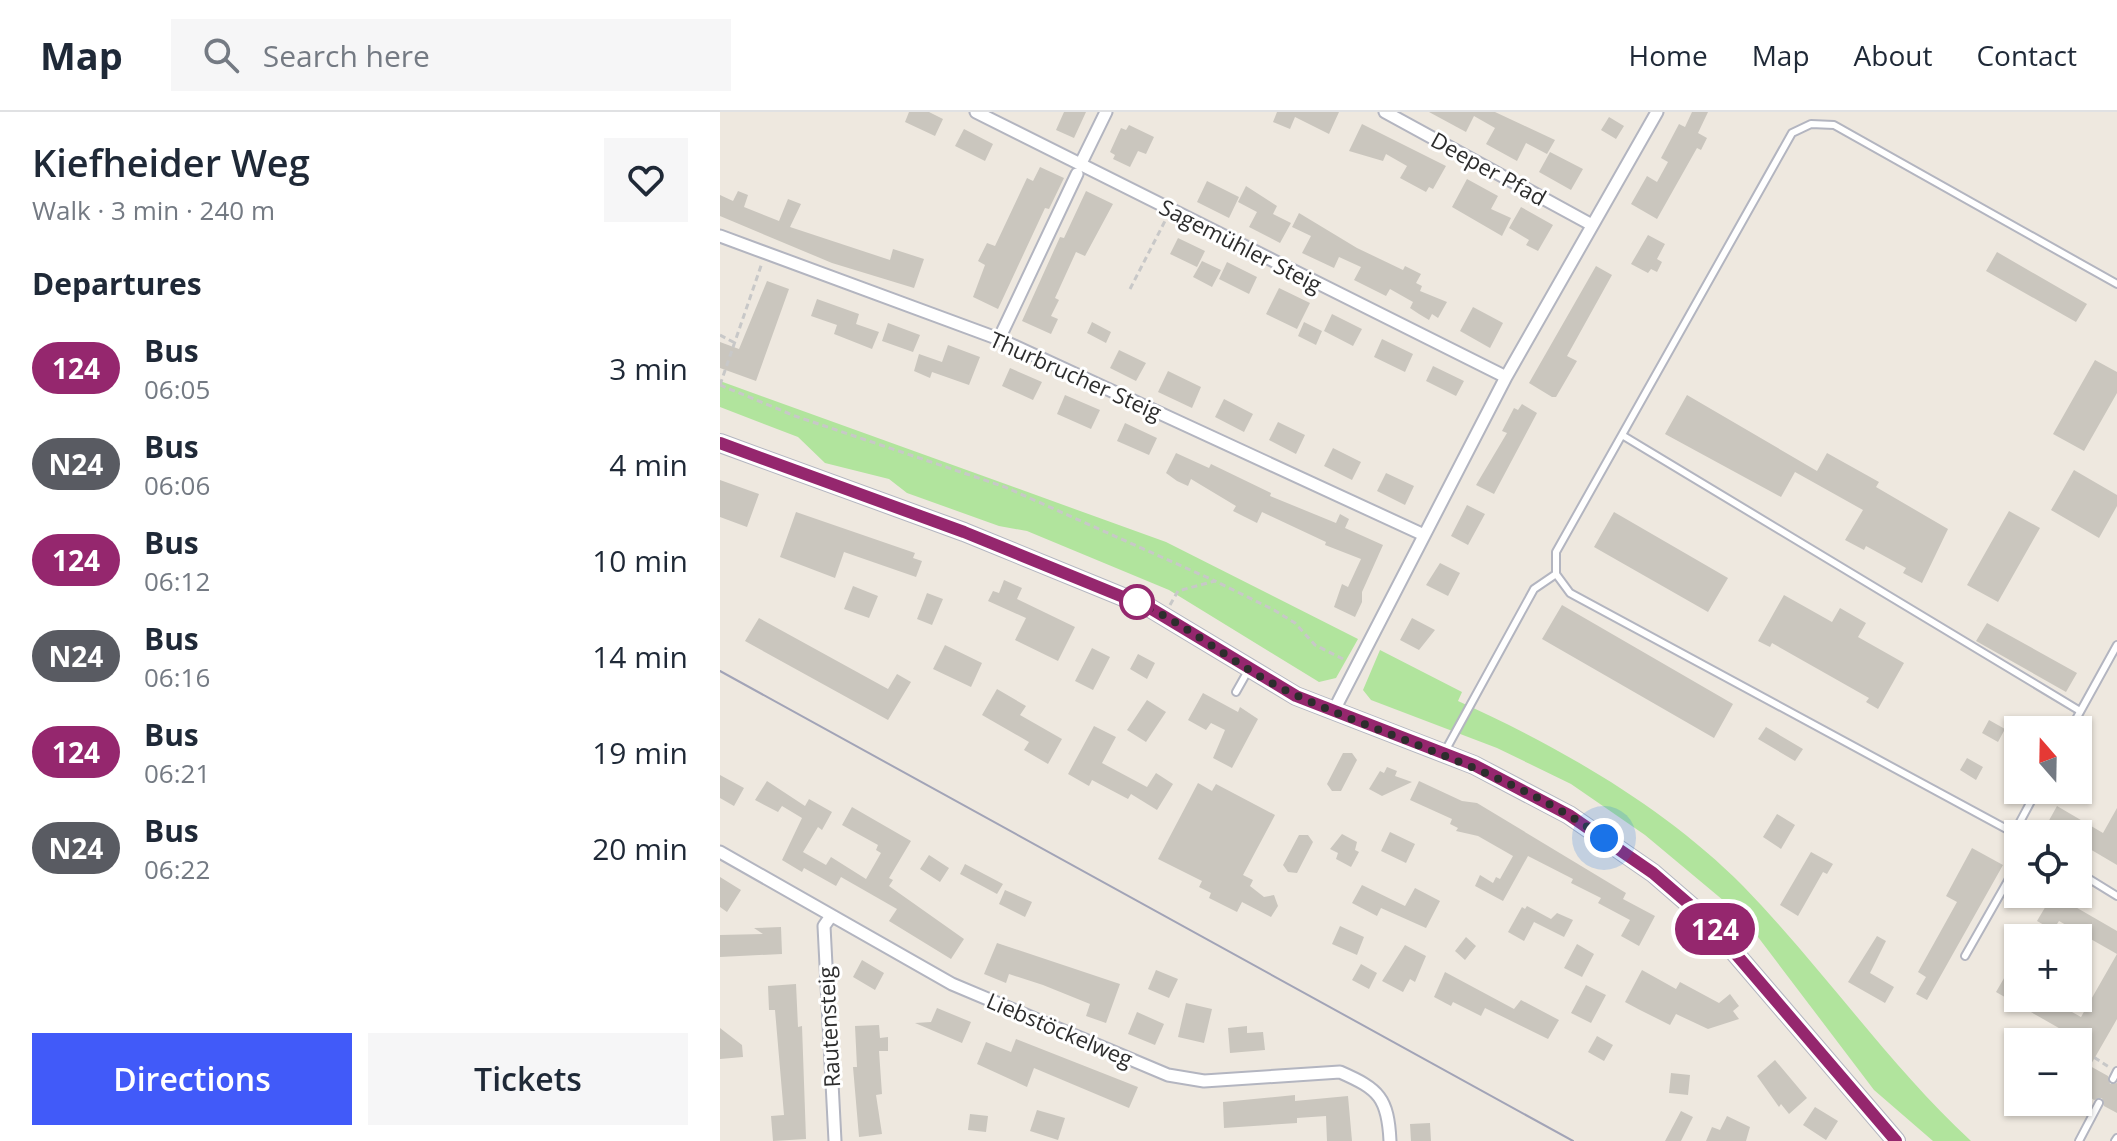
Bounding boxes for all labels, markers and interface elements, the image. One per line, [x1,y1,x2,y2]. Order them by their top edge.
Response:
search box [171,19,731,91]
text: Map [40,29,123,81]
icon: search [199,33,243,77]
text: Search here [263,35,430,76]
text: Home [1629,36,1708,74]
text: Map [1752,36,1810,74]
text: About [1854,36,1932,74]
text: Contact [1976,36,2077,74]
street label: Deeper Pfad [1426,124,1552,212]
text: Kiefheider Weg [32,136,310,188]
button: heart [604,138,688,222]
street label: Sagemühler Steig [1155,191,1327,299]
text: Walk · 3 min · 240 m [32,192,275,228]
text: Departures [32,263,202,304]
street label: Thurbrucher Steig [985,324,1167,426]
text: Bus [144,330,199,371]
text: 3 min [609,348,688,389]
text: 124 [52,349,100,387]
text: 06:05 [144,371,210,407]
text: Bus [144,426,199,467]
text: 4 min [609,444,688,485]
text: N24 [49,445,103,483]
text: 06:06 [144,467,210,503]
text: Bus [144,522,199,563]
text: 10 min [592,540,688,581]
text: 124 [52,541,100,579]
text: 06:12 [144,563,210,599]
unlabelled marker [1120,585,1154,619]
text: Bus [144,618,199,659]
text: 14 min [592,636,688,677]
text: N24 [49,637,103,675]
text: 06:16 [144,659,210,695]
text: Bus [144,714,199,755]
north arrow [2004,716,2092,804]
map controls [2004,716,2092,1116]
text: 19 min [592,732,688,773]
text: 124 [52,733,100,771]
text: 06:21 [144,755,210,791]
text: Bus [144,810,199,851]
your location [1584,818,1624,858]
button: locate [2004,820,2092,908]
text: 20 min [592,828,688,869]
text: N24 [49,829,103,867]
text: 06:22 [144,851,210,887]
line badge: 124 [1669,903,1761,955]
text: 124 [1691,910,1739,948]
button: + [2004,924,2092,1012]
street label: Rautensteig [810,966,846,1088]
street label: Liebstöckelweg [982,985,1138,1073]
button: − [2004,1028,2092,1116]
button: Directions [32,1033,352,1125]
button: Tickets [368,1033,688,1125]

